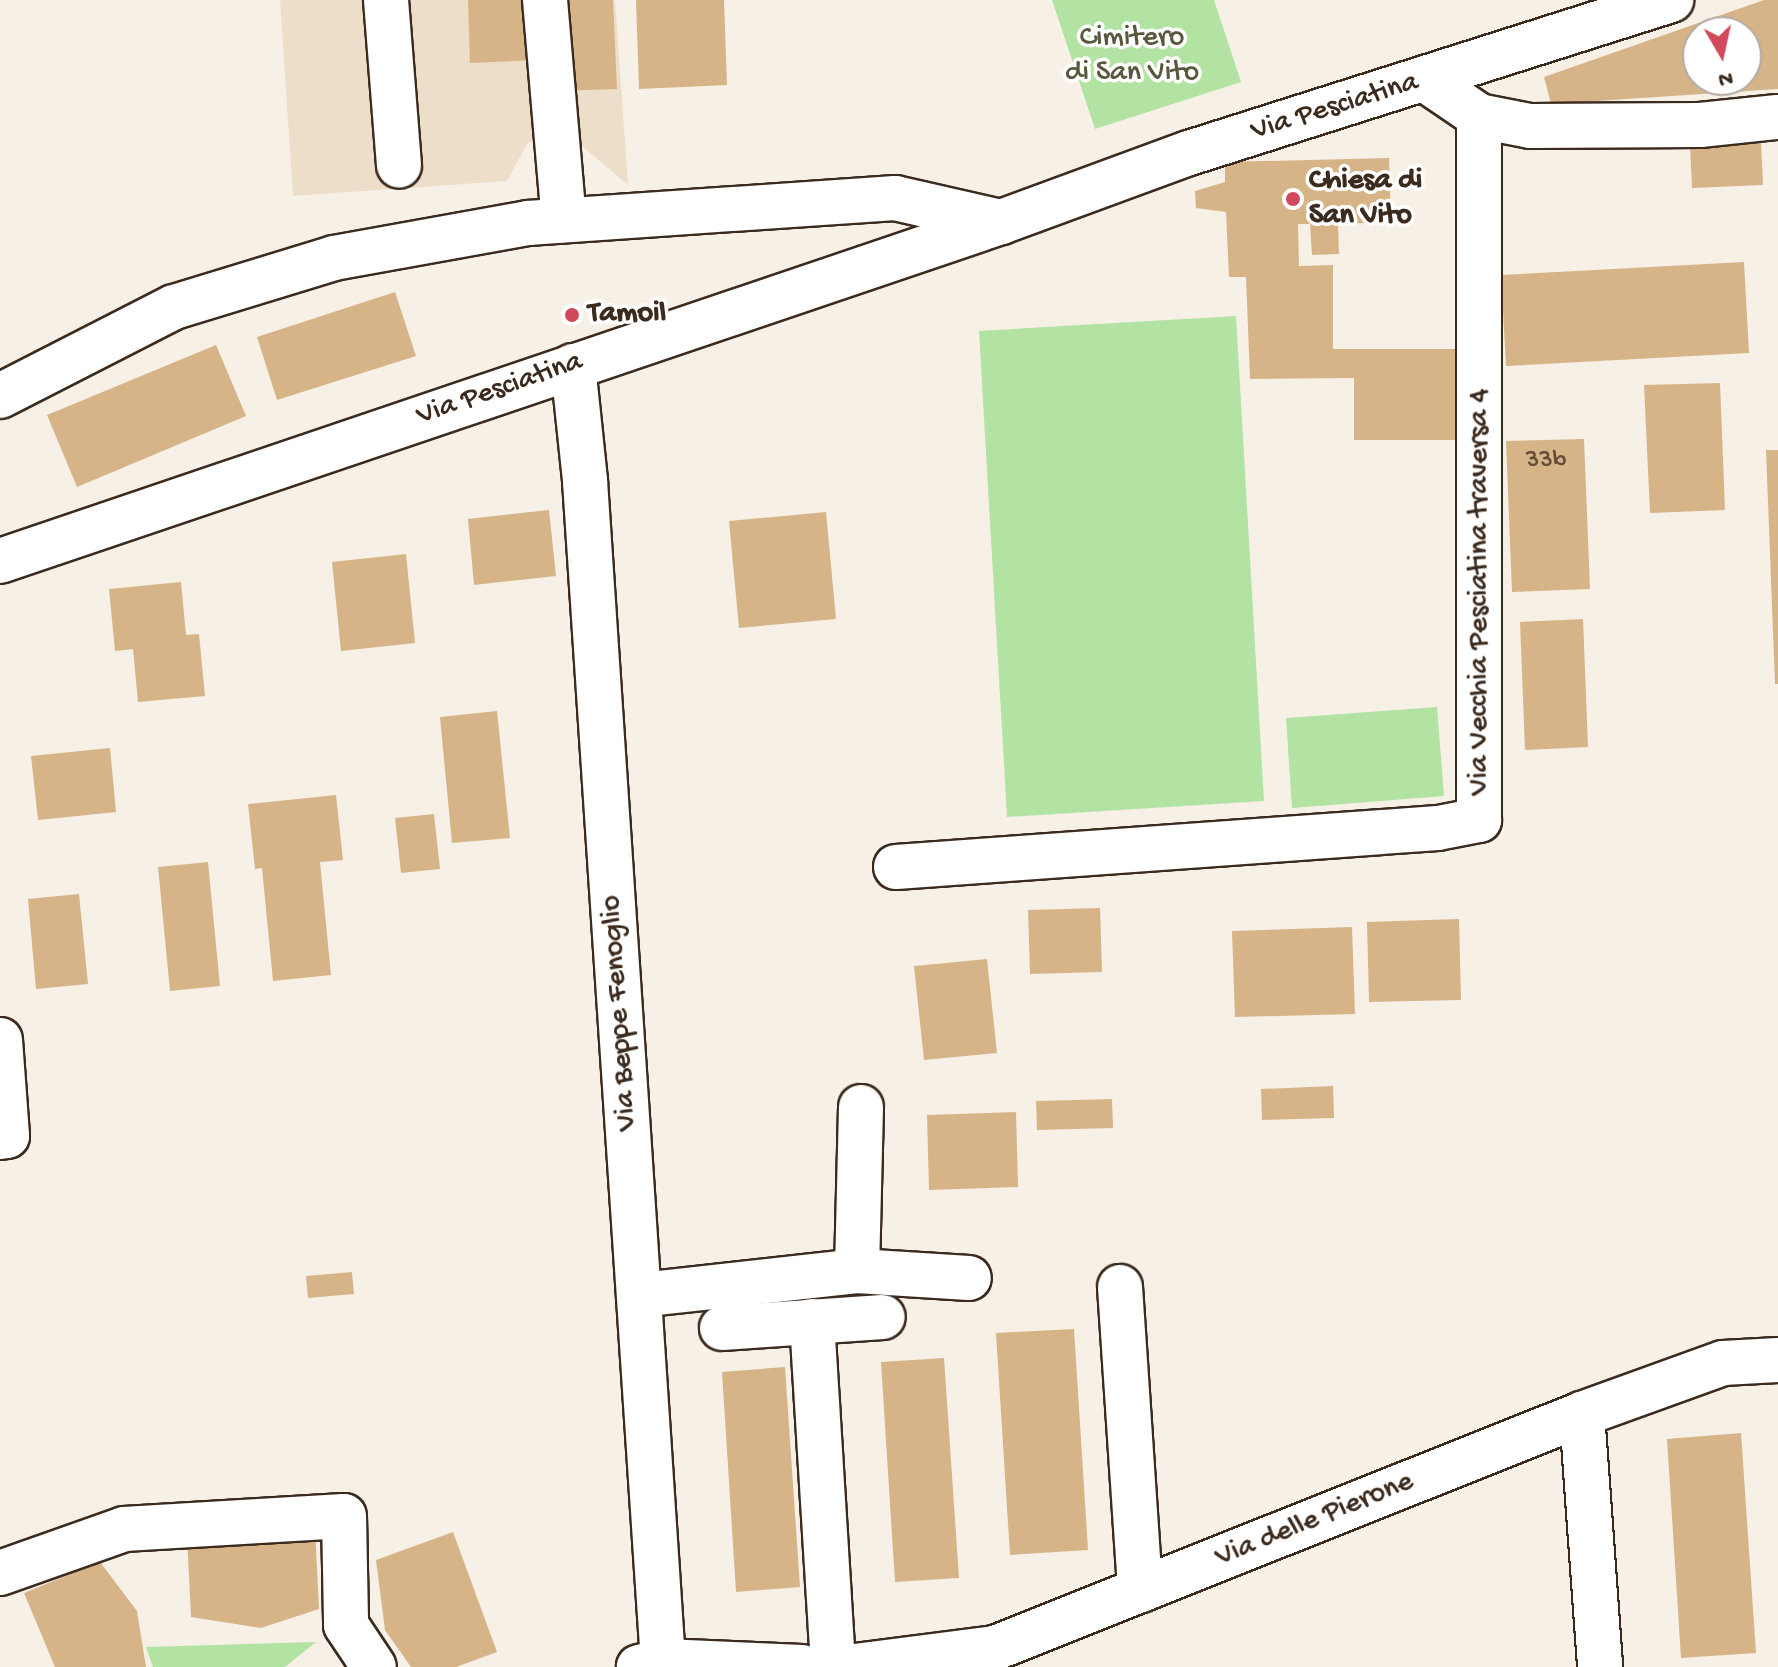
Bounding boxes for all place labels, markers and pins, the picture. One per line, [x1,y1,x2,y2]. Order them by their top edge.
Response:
place label: Chiesa di San Vito [1309,164,1422,234]
marker: Chiesa di San Vito [1284,190,1302,208]
place label: Tamoil [588,297,666,333]
marker: Tamoil [563,306,581,324]

